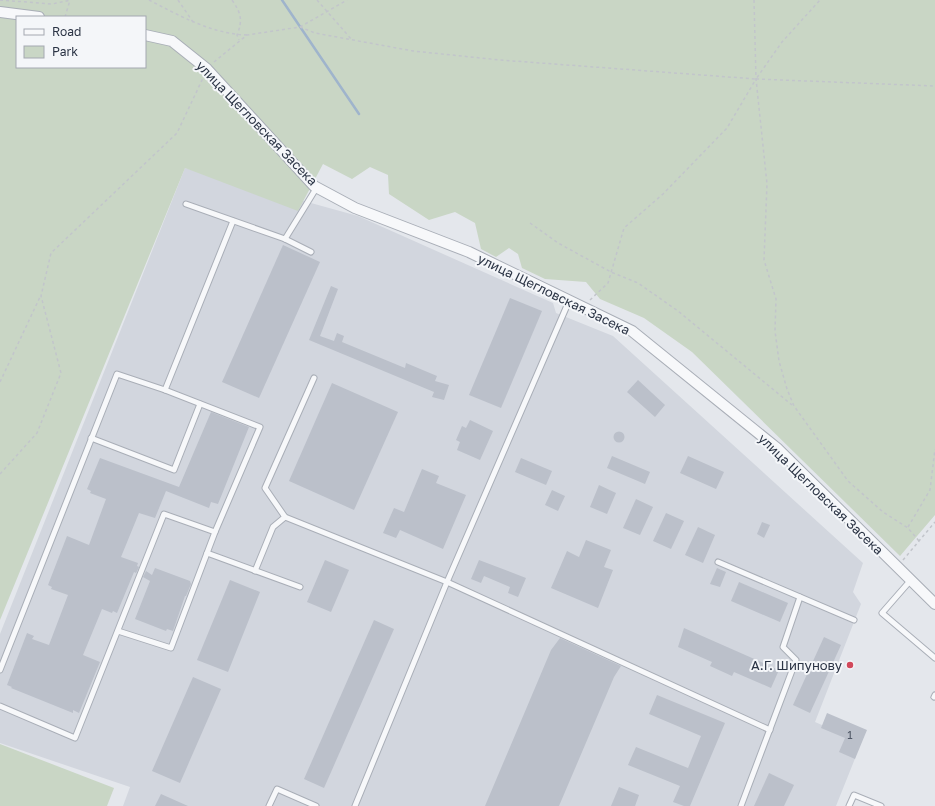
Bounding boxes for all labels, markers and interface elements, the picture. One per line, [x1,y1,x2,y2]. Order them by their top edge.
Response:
legend [16,16,146,68]
text: Road [52,24,81,39]
text: Park [52,44,78,59]
street label: улица Щегловская Засека [193,57,321,189]
street label: улица Щегловская Засека [475,250,633,338]
street label: улица Щегловская Засека [755,430,887,558]
place label: А.Г. Шипунову [751,657,843,673]
marker: А.Г. Шипунову [845,660,855,670]
house number: 1 [847,728,853,741]

